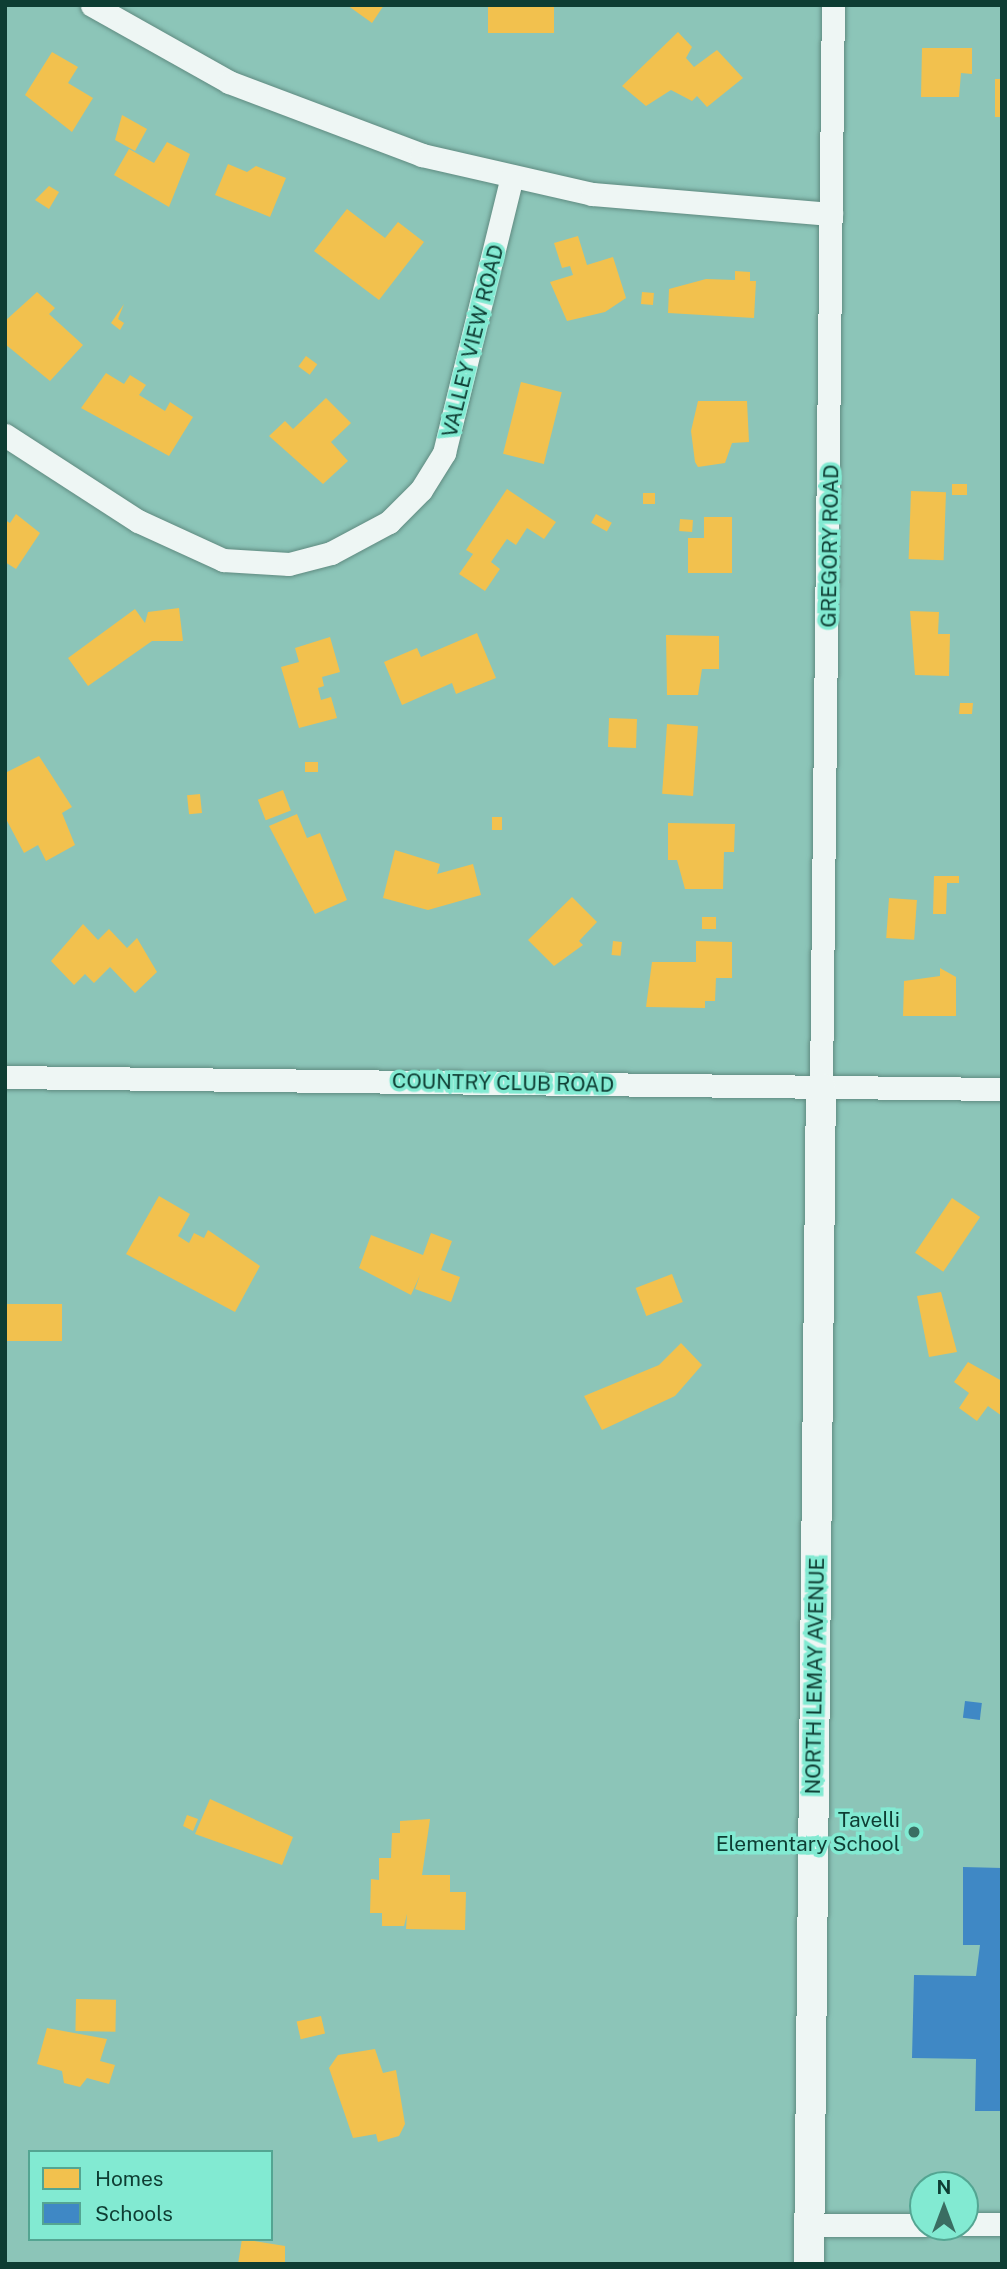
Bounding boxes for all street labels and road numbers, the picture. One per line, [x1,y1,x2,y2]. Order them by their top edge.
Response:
street label: VALLEY VIEW ROAD [437,242,509,440]
street label: GREGORY ROAD [816,464,844,628]
street label: COUNTRY CLUB ROAD [392,1068,614,1098]
street label: NORTH LEMAY AVENUE [800,1557,830,1795]

